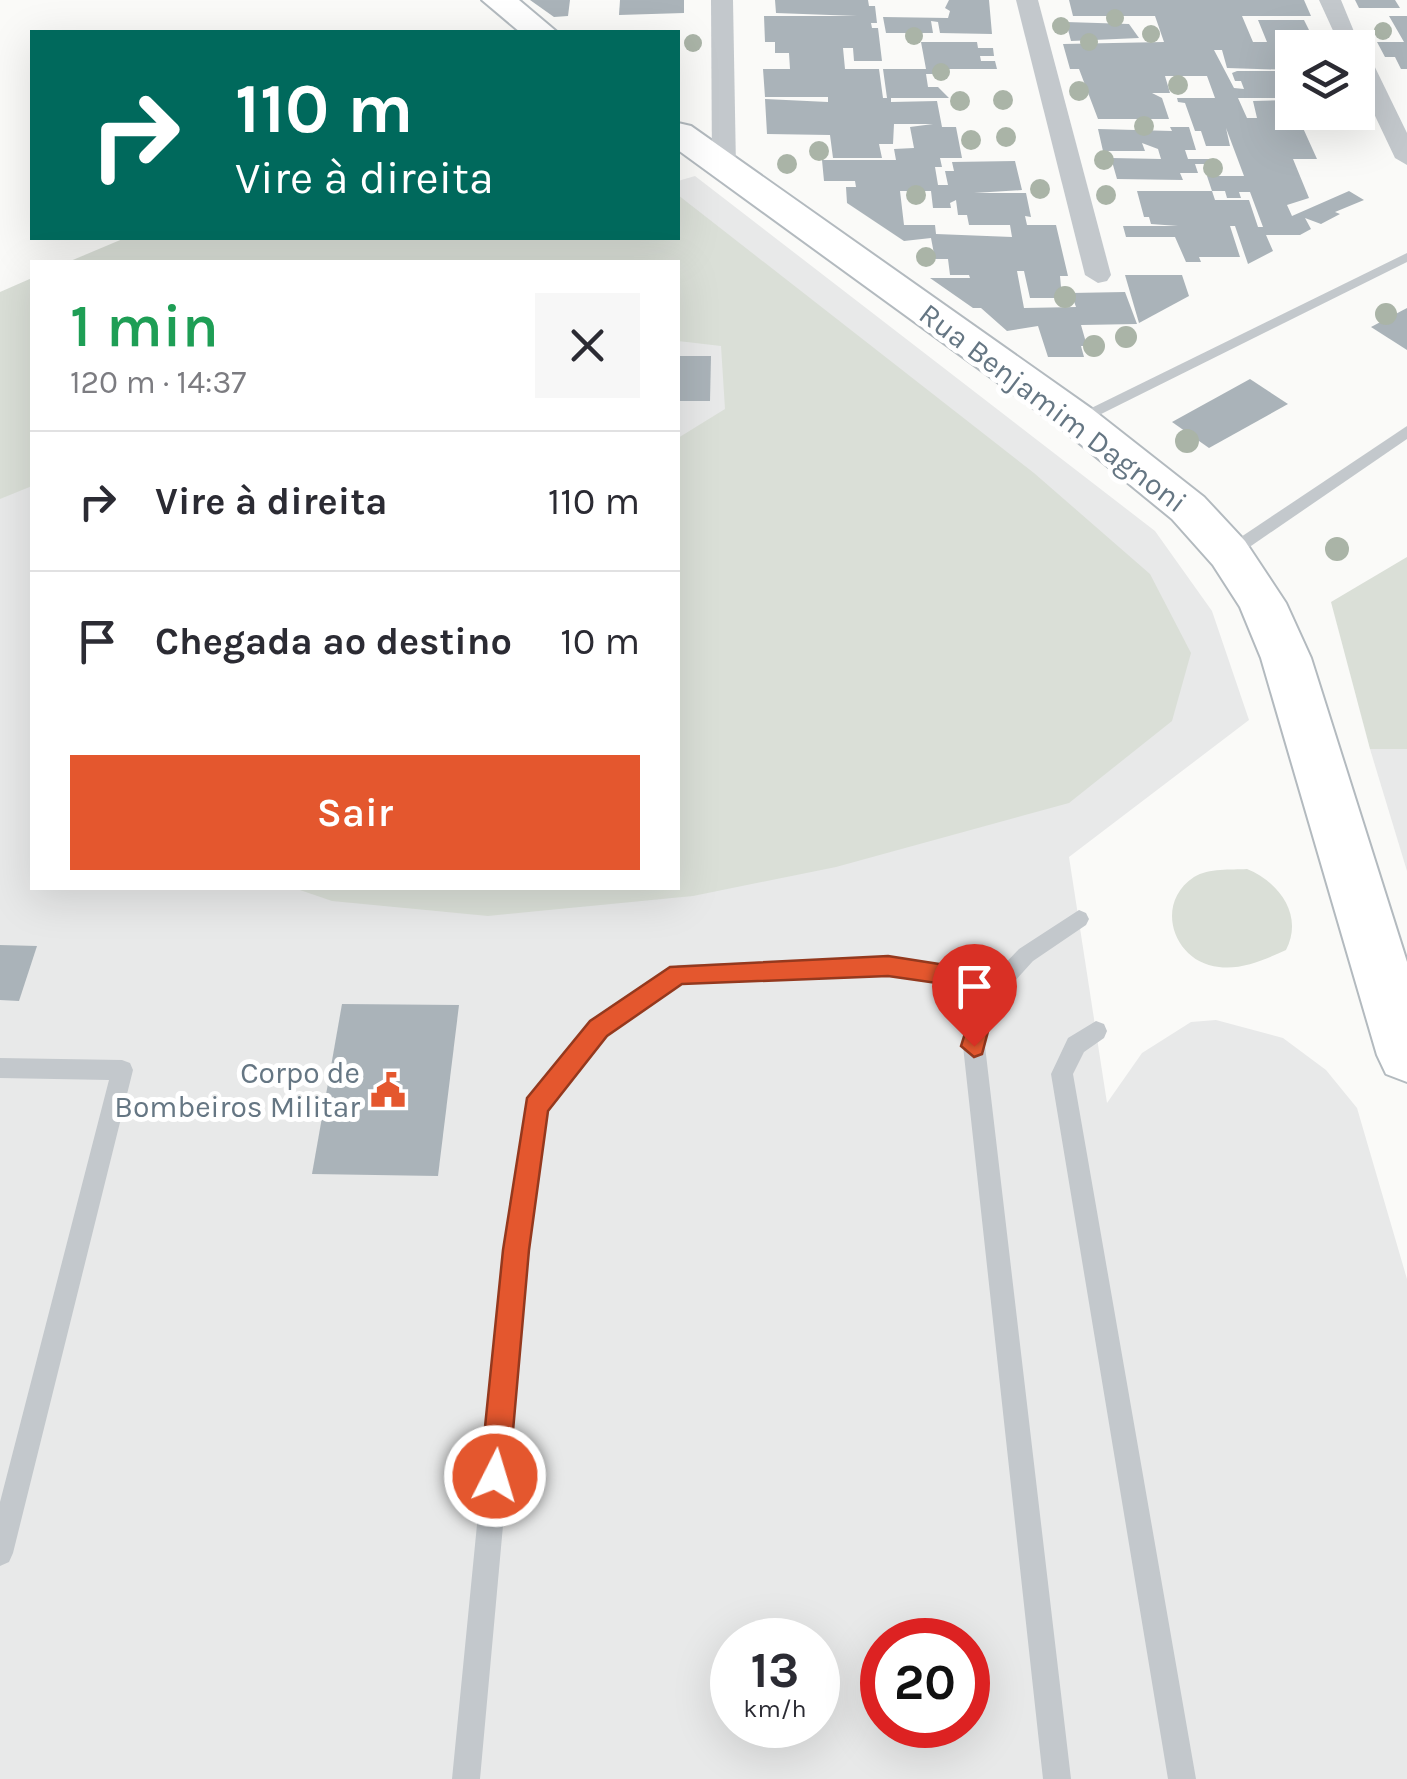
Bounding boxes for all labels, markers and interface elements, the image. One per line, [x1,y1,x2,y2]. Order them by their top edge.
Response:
map controls [1275,30,1375,130]
button: layers [1275,30,1375,130]
text: 110 m [235,68,413,150]
icon: right [70,70,200,200]
text: Vire à direita [235,152,494,204]
text: 1 min [70,291,219,361]
button: close [535,293,640,398]
street label: Rua Benjamim Dagnoni [912,296,1194,520]
text: 120 m · 14:37 [70,364,246,401]
icon: right [70,474,125,529]
text: Vire à direita [155,479,387,524]
text: 110 m [548,479,640,524]
icon: arrive [70,614,125,669]
text: Chegada ao destino [155,619,512,664]
text: 10 m [560,619,640,664]
button: Sair [70,755,640,870]
pin [932,944,1017,1047]
icon: arrive [947,959,1002,1014]
place label: Corpo de Bombeiros Militar [114,1055,360,1125]
public building icon: Corpo de Bombeiros Militar [369,1071,407,1109]
position arrow [443,1424,547,1528]
speed limit sign: 20 [860,1618,990,1748]
text: 13 [751,1641,799,1700]
text: km/h [743,1694,807,1723]

